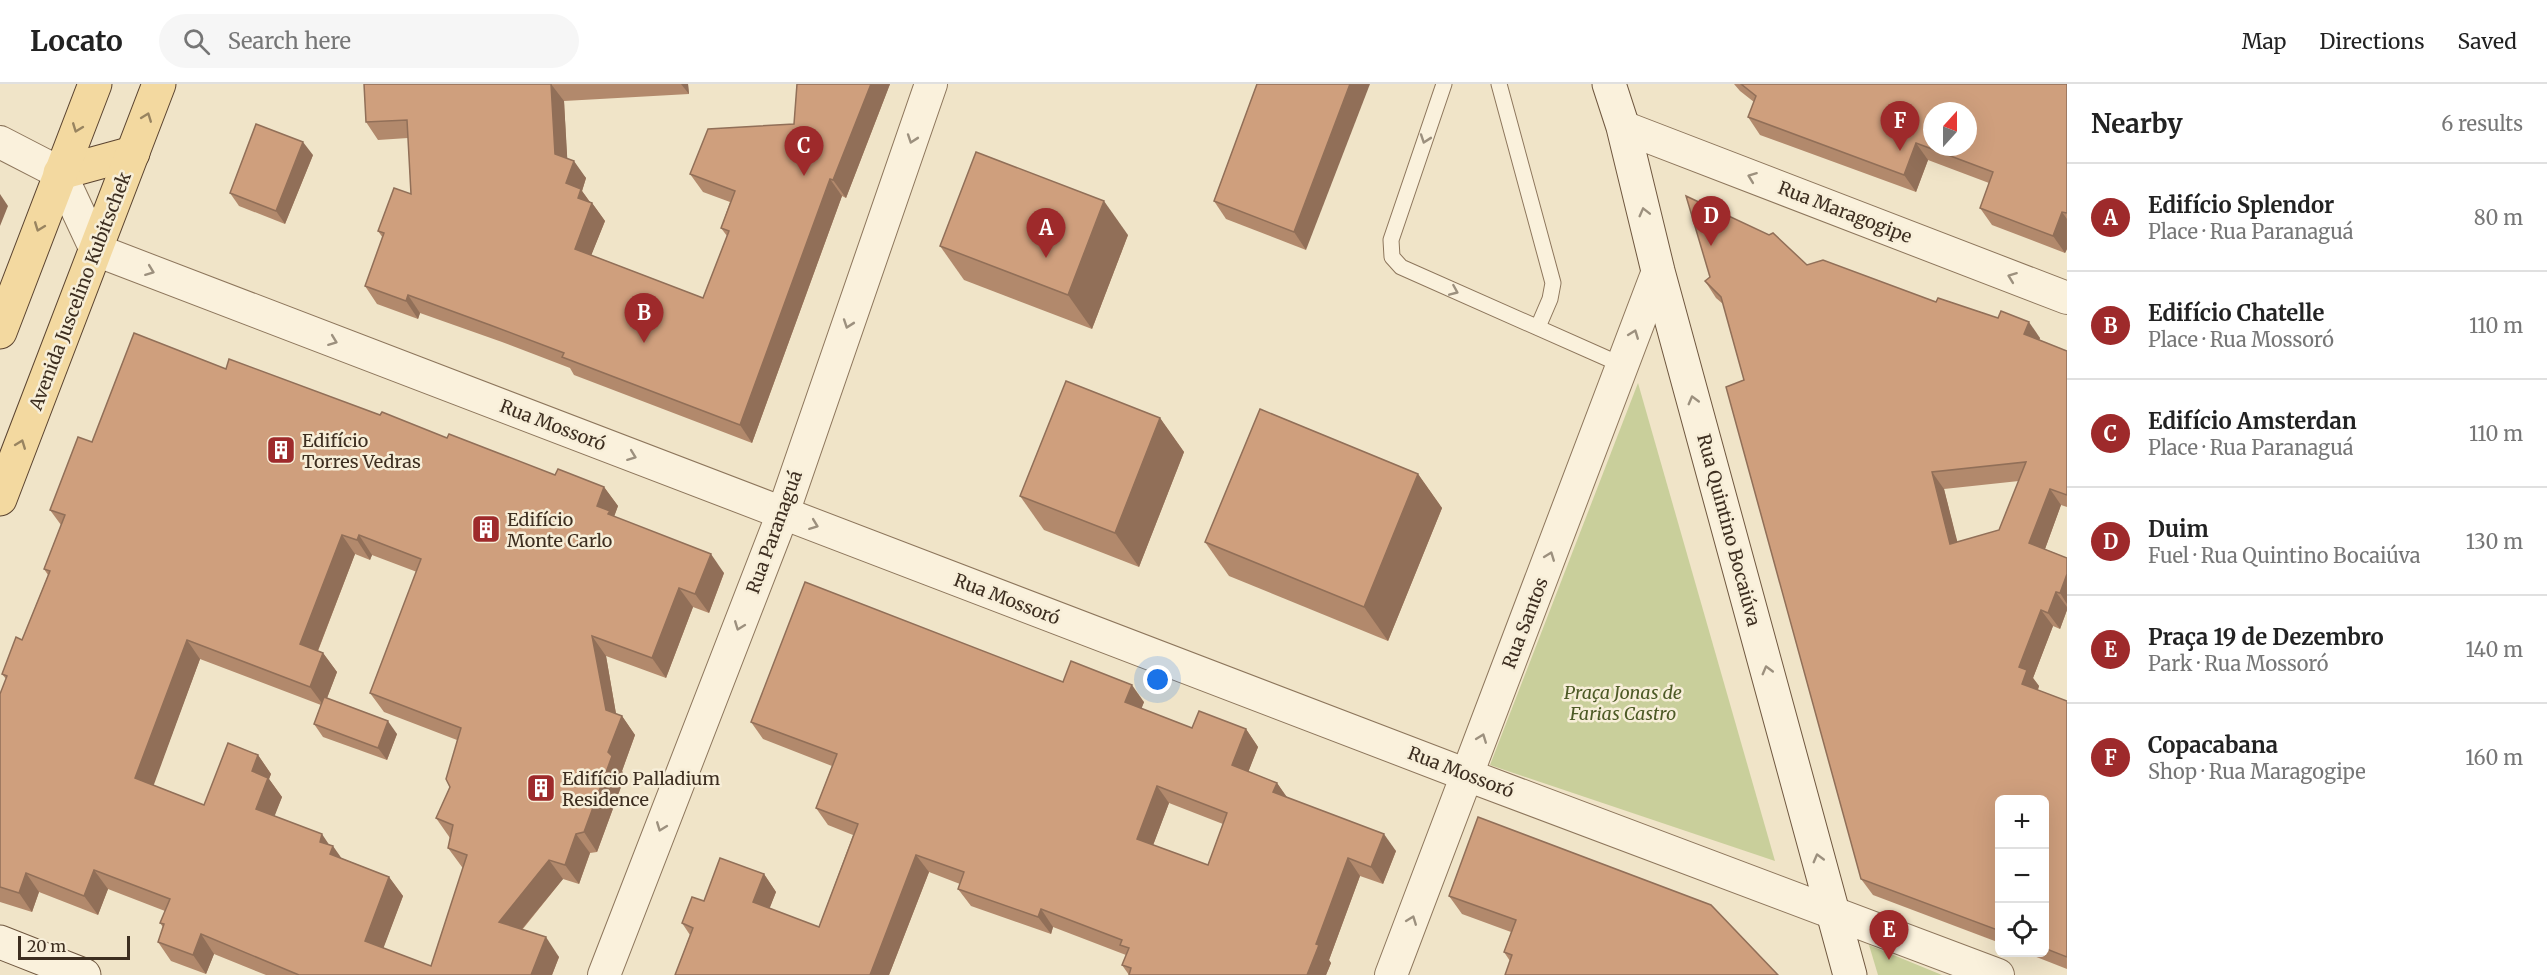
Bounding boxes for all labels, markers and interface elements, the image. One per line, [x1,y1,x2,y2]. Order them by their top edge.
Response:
search box [159,14,579,68]
text: Locato [30,23,123,59]
icon: search [180,25,213,58]
text: Search here [228,27,351,55]
text: Map [2242,28,2286,55]
text: Directions [2319,28,2424,55]
text: Saved [2457,28,2517,55]
pin: F [1880,101,1920,151]
north arrow [1923,102,1977,156]
text: Nearby [2091,107,2183,140]
text: 6 results [2441,111,2523,136]
one-way arrow [139,112,152,123]
one-way arrow [72,123,85,133]
pin: C [784,126,824,176]
one-way arrow [906,133,919,144]
one-way arrow [1420,134,1432,144]
street label: Avenida Juscelino Kubitschek [24,168,136,414]
one-way arrow [1747,171,1758,184]
street label: Rua Maragogipe [1775,176,1915,248]
text: Edifício Splendor [2148,191,2334,219]
pin: D [1692,196,1730,246]
text: A [2103,205,2118,230]
text: 80 m [2474,205,2523,230]
one-way arrow [1638,207,1651,217]
pin: A [1026,208,1066,258]
text: Place · Rua Paranaguá [2148,219,2354,244]
one-way arrow [34,222,47,232]
one-way arrow [144,264,155,276]
one-way arrow [2008,272,2019,284]
one-way arrow [1448,283,1459,295]
pin: B [624,294,664,343]
text: Edifício Chatelle [2148,299,2324,327]
text: B [2104,313,2117,338]
text: 110 m [2469,313,2523,338]
one-way arrow [843,318,856,329]
text: Place · Rua Mossoró [2148,327,2334,352]
one-way arrow [1627,329,1640,340]
one-way arrow [327,333,337,346]
street label: Rua Mossoró [497,394,609,456]
one-way arrow [1688,396,1701,406]
text: Edifício Amsterdan [2148,407,2357,435]
text: C [2104,421,2117,446]
text: 110 m [2469,421,2523,446]
place label: Edifício Torres Vedras [302,429,421,473]
street label: Rua Quintino Bocaiúva [1692,431,1766,629]
building icon: Edifício Torres Vedras [265,434,297,466]
text: Place · Rua Paranaguá [2148,435,2354,460]
one-way arrow [14,439,26,450]
one-way arrow [627,448,637,461]
street label: Rua Paranaguá [741,467,807,597]
place label: Edifício Monte Carlo [507,508,612,552]
building icon: Edifício Monte Carlo [470,513,502,545]
text: Duim [2148,515,2209,543]
one-way arrow [808,518,819,530]
text: D [2103,529,2118,554]
text: 130 m [2466,529,2523,554]
text: Fuel · Rua Quintino Bocaiúva [2148,543,2421,568]
one-way arrow [1543,551,1556,561]
street label: Rua Mossoró [951,568,1063,630]
street label: Rua Santos [1497,574,1553,672]
one-way arrow [734,619,746,630]
text: Praça 19 de Dezembro [2148,623,2384,651]
text: E [2104,637,2117,662]
text: 140 m [2466,637,2523,662]
text: Park · Rua Mossoró [2148,651,2328,676]
your location [1143,665,1172,694]
one-way arrow [1761,665,1774,675]
park label: Praça Jonas de Farias Castro [1564,681,1682,725]
text: Copacabana [2148,731,2278,759]
one-way arrow [1474,733,1487,744]
street label: Rua Mossoró [1405,741,1517,803]
text: F [2104,745,2117,770]
text: 160 m [2465,745,2523,770]
text: Shop · Rua Maragogipe [2148,759,2366,784]
place label: Edifício Palladium Residence [562,767,720,811]
building icon: Edifício Palladium Residence [525,772,557,804]
map controls [1995,795,2049,957]
button: + [1995,795,2049,849]
one-way arrow [656,821,669,832]
button: − [1995,849,2049,903]
one-way arrow [1813,853,1825,864]
button: locate [1995,903,2049,957]
pin: E [1870,910,1908,960]
one-way arrow [1405,916,1417,927]
scale bar [18,933,130,960]
text: 20 m [27,936,66,956]

